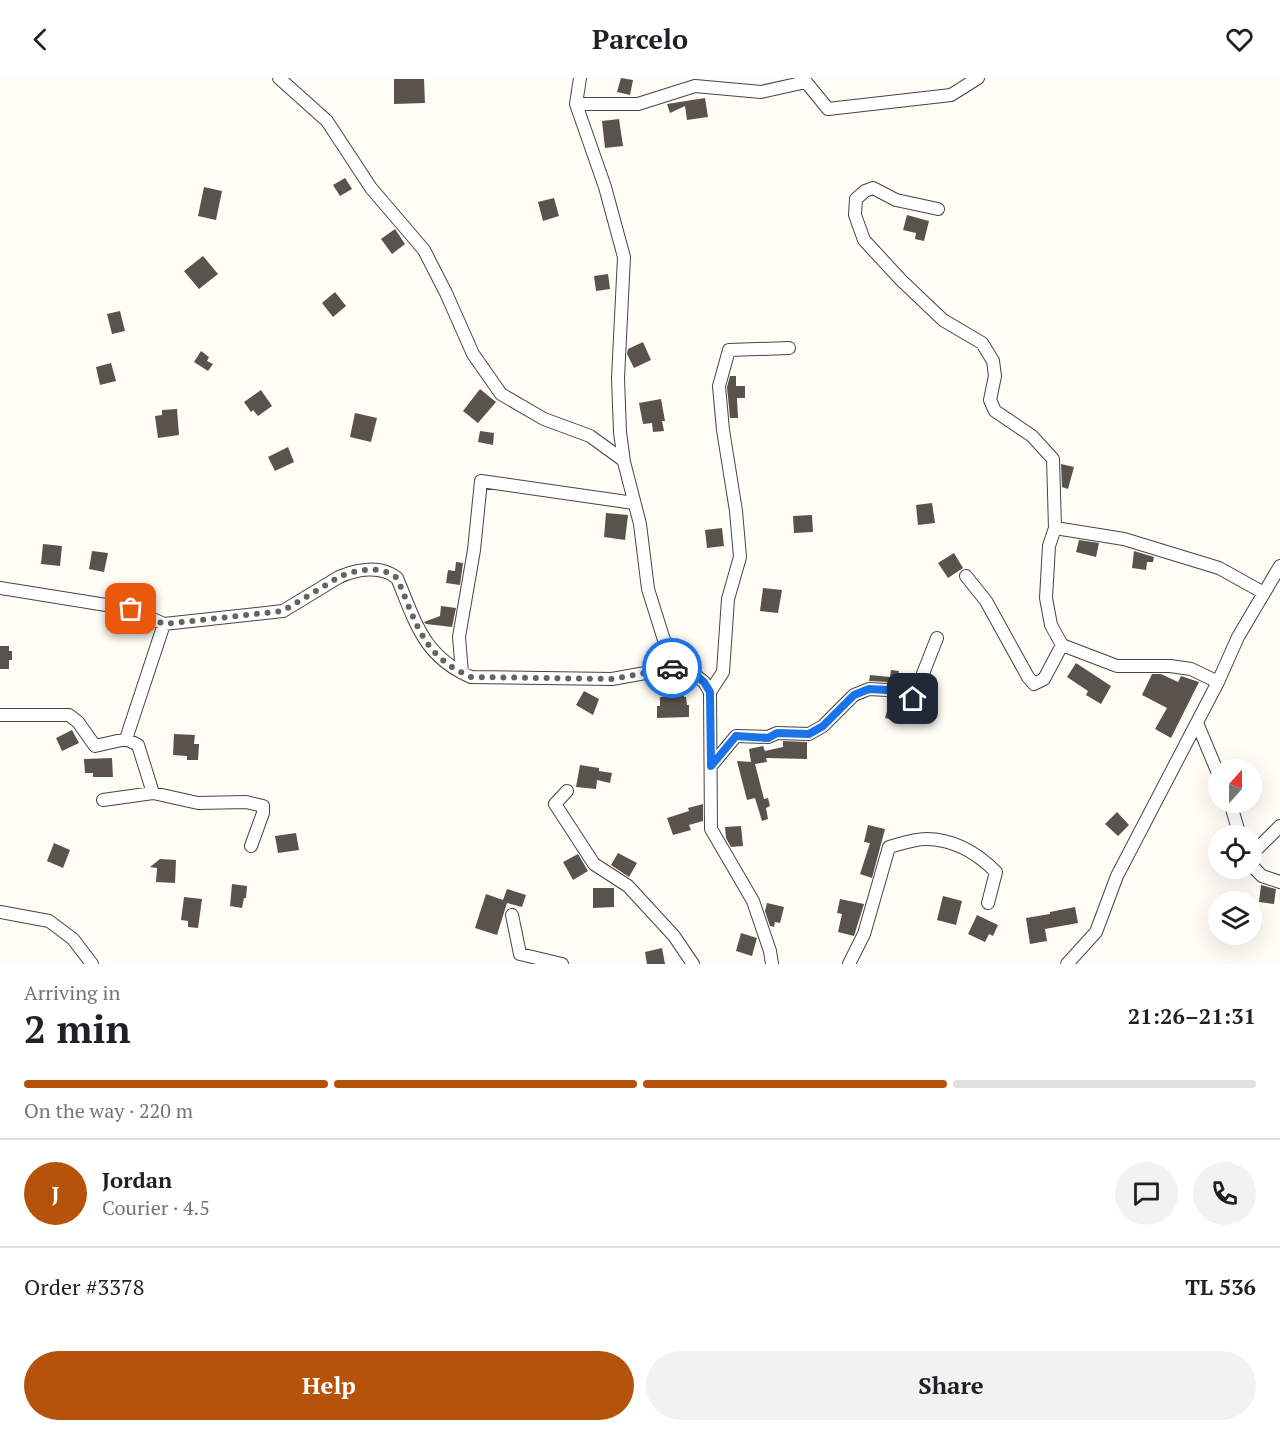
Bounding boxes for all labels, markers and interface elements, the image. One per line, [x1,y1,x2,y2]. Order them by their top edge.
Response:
text: Parcelo [592,21,688,57]
icon: back [24,23,57,56]
icon: heart [1223,23,1256,56]
pin [105,583,156,634]
icon: bag [114,592,147,625]
courier [642,638,702,698]
icon: car [656,652,689,685]
pin [887,673,938,724]
icon: home [896,682,929,715]
north arrow [1208,759,1262,813]
map controls [1208,759,1262,945]
button: locate [1208,825,1262,879]
button: layers [1208,891,1262,945]
text: Arriving in [24,979,120,1006]
text: 21:26–21:31 [1128,1001,1256,1030]
text: 2 min [24,1002,131,1054]
text: On the way · 220 m [24,1097,193,1124]
button: chat [1115,1162,1178,1225]
button: phone [1193,1162,1256,1225]
text: Jordan [102,1165,172,1194]
text: J [51,1179,60,1208]
text: Courier · 4.5 [102,1194,210,1221]
text: Order #3378 [24,1272,144,1301]
text: TL 536 [1185,1272,1256,1301]
button: Help [24,1351,634,1420]
button: Share [646,1351,1256,1420]

